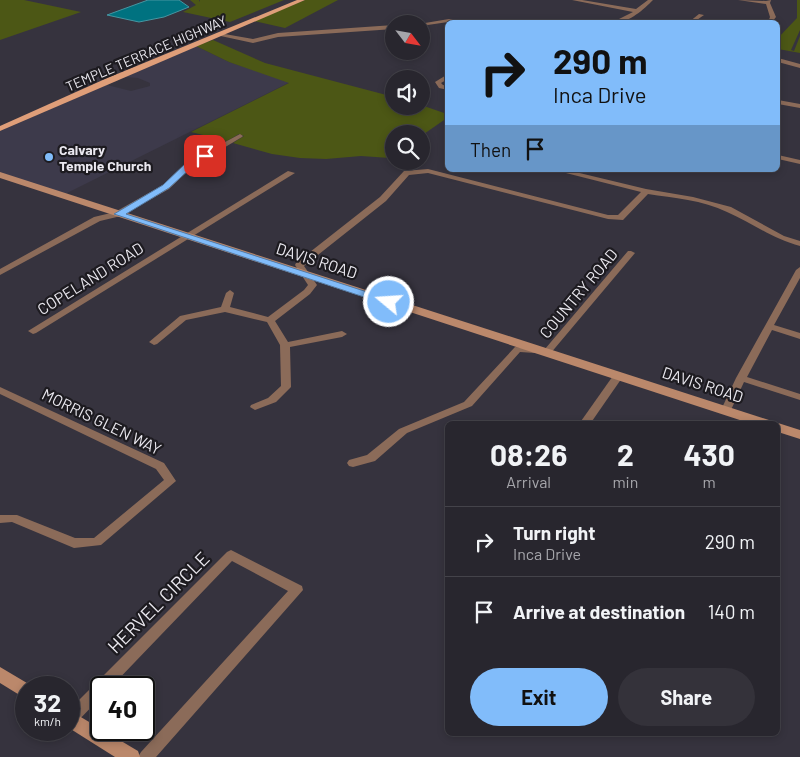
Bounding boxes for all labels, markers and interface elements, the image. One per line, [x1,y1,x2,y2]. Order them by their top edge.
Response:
street label: TEMPLE TERRACE HIGHWAY [63,11,229,95]
north arrow [385,15,430,60]
map controls [385,15,430,170]
text: 290 m [553,39,647,81]
icon: right [470,40,535,105]
button: sound [385,70,430,115]
text: Inca Drive [553,81,647,107]
button: search [385,125,430,170]
pin [184,135,226,177]
icon: arrive [521,135,549,163]
text: Then [470,138,511,161]
place label: Calvary Temple Church [59,141,151,174]
icon: arrive [191,142,219,170]
marker: Calvary Temple Church [43,151,55,163]
street label: COPELAND ROAD [34,238,146,318]
street label: DAVIS ROAD [274,238,360,282]
street label: COUNTRY ROAD [535,244,621,342]
position arrow [362,275,414,327]
street label: DAVIS ROAD [660,362,746,406]
street label: MORRIS GLEN WAY [39,384,165,458]
text: 08:26 [490,436,567,472]
text: 2 [617,436,634,472]
text: 430 [683,436,735,472]
text: Arrival [506,472,551,491]
text: min [612,472,638,491]
text: m [703,472,716,491]
text: Turn right [513,521,595,544]
icon: right [470,528,498,556]
text: 290 m [705,530,755,553]
text: Inca Drive [513,544,581,563]
street label: HERVEL CIRCLE [102,546,214,658]
icon: arrive [470,598,498,626]
text: Arrive at destination [513,600,685,623]
text: 140 m [708,600,755,623]
button: Exit [470,668,608,726]
button: Share [618,668,755,726]
speed limit sign: 40 [90,676,155,741]
text: 32 [34,687,61,717]
text: km/h [34,714,61,728]

